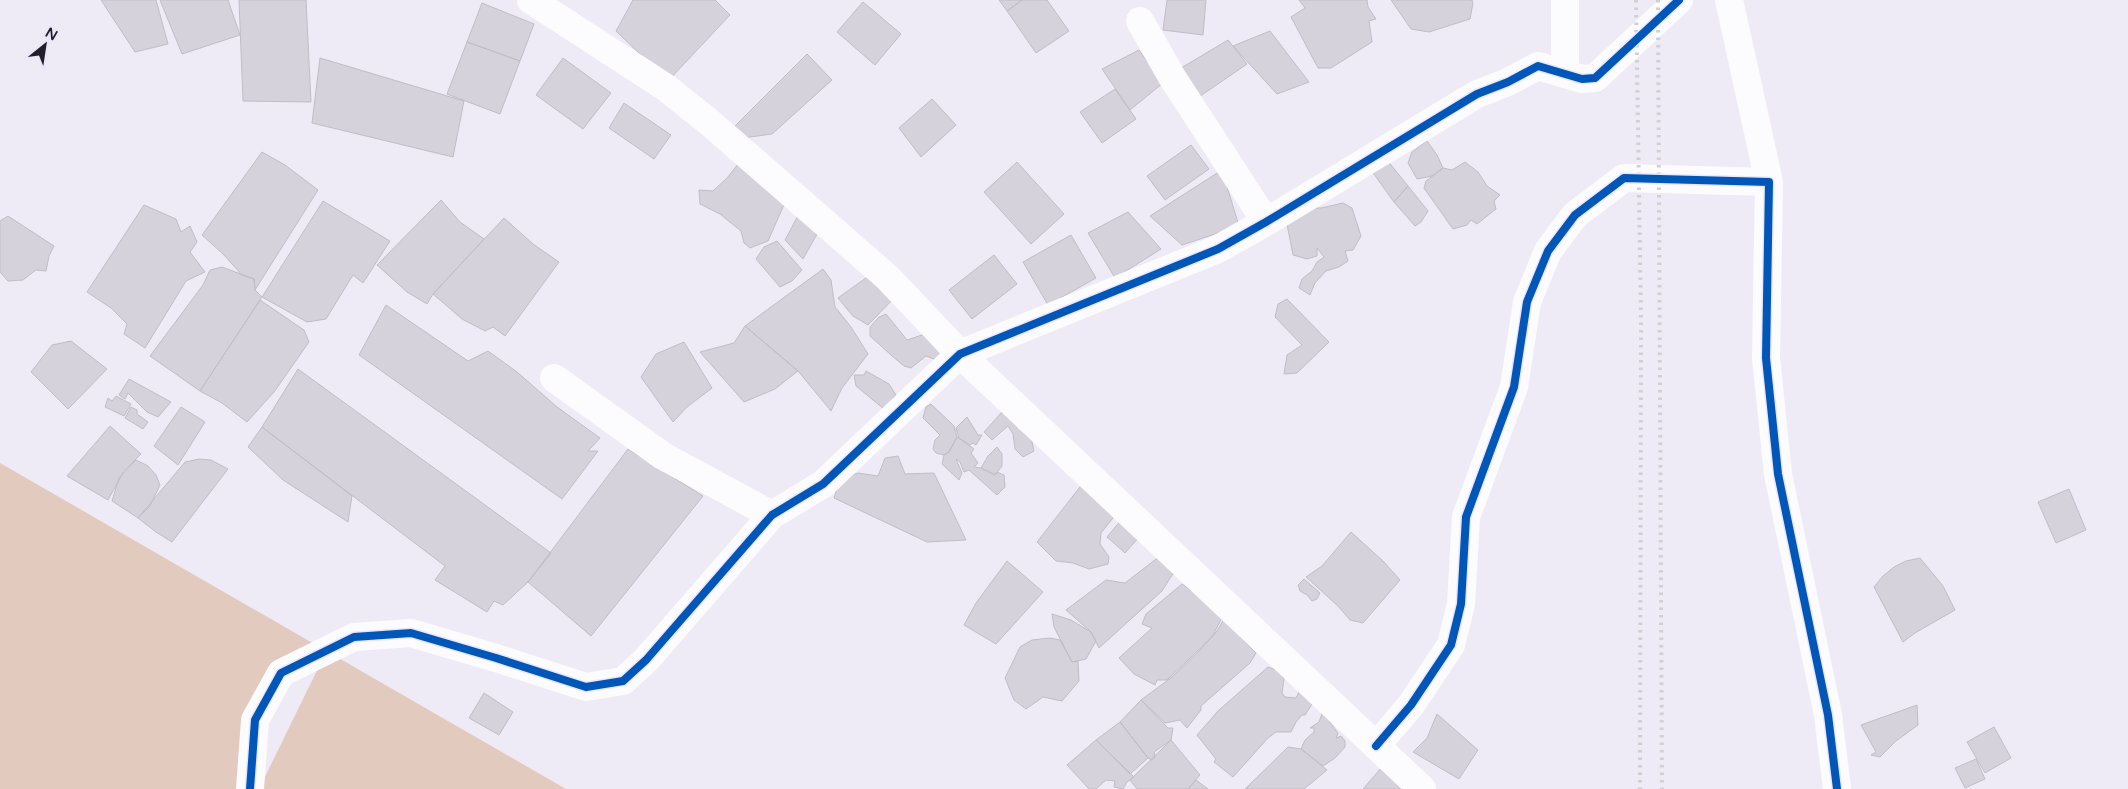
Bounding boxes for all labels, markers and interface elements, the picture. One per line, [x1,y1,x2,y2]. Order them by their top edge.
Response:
north arrow [20,20,70,70]
text: N [42,24,60,44]

